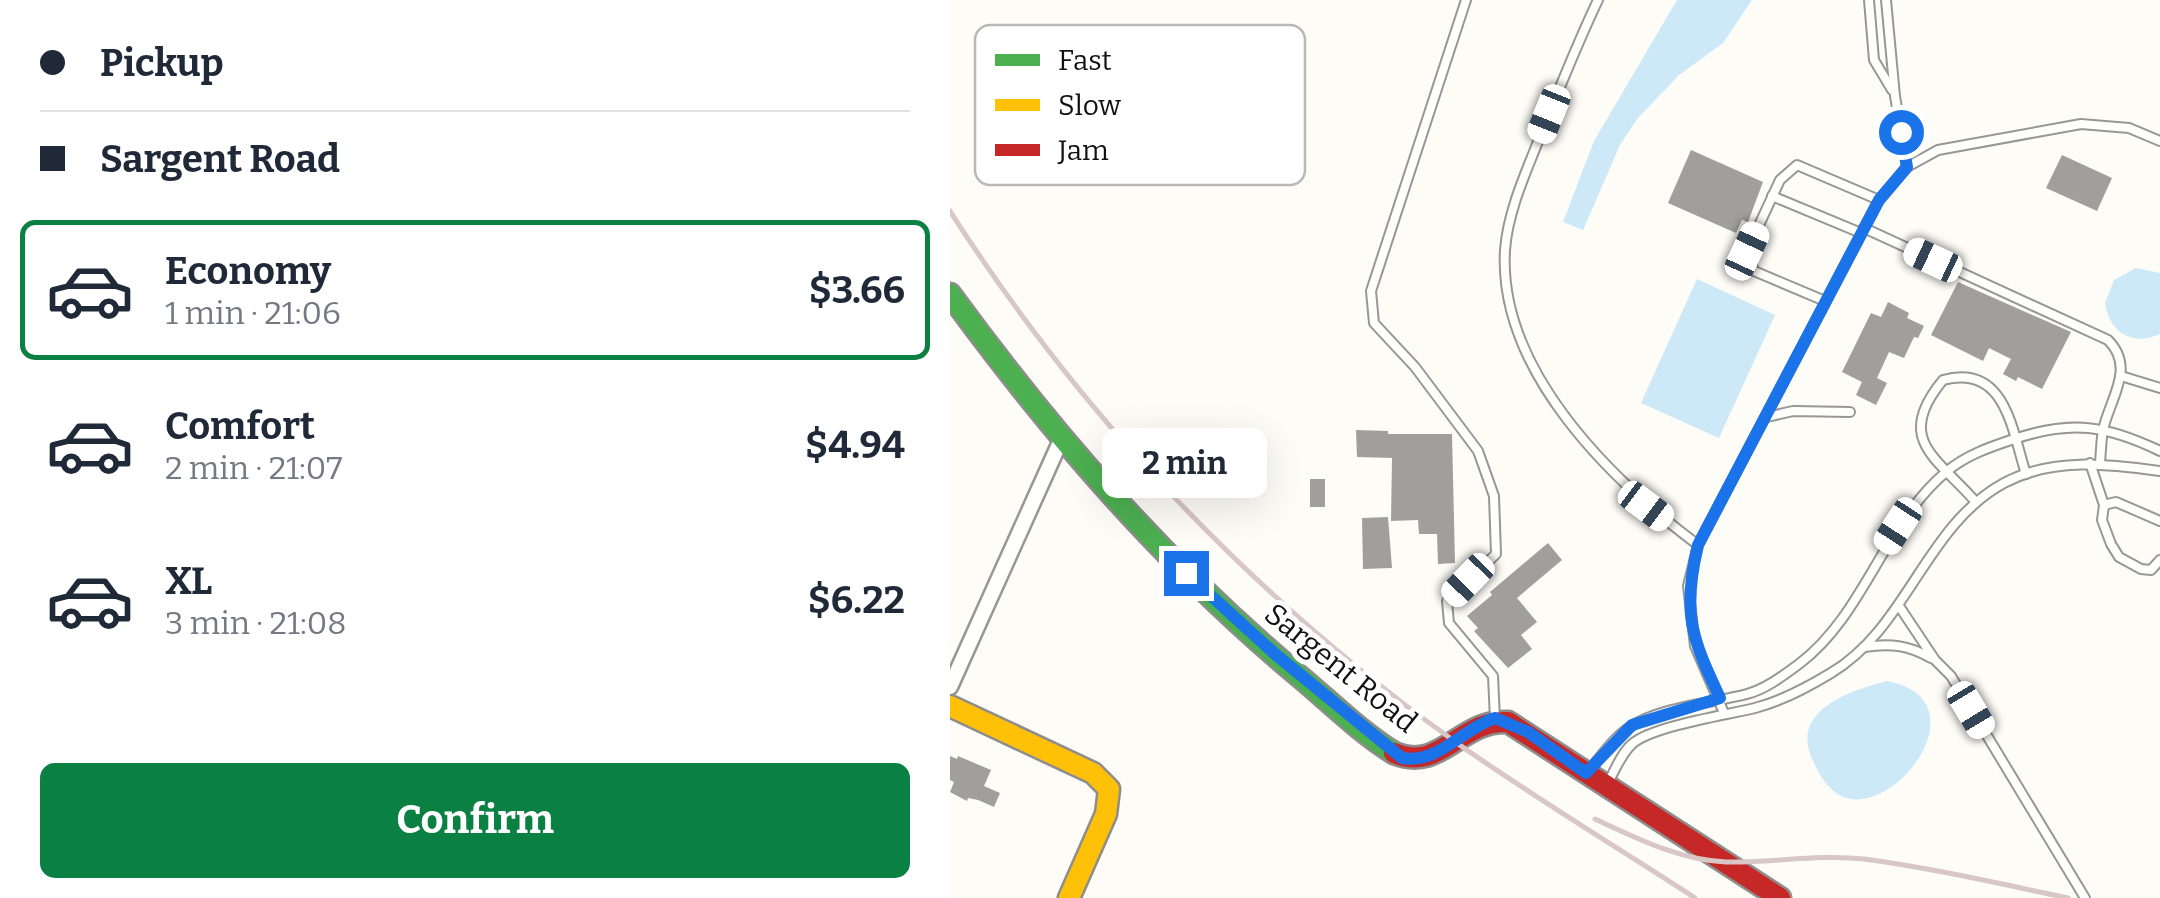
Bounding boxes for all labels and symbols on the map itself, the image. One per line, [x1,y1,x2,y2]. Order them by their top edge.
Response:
legend [975,25,1305,185]
text: Fast [1058,44,1112,77]
car [1524,81,1574,147]
text: Slow [1058,89,1121,122]
route start [1879,110,1924,155]
text: Jam [1057,134,1109,167]
car [1721,217,1773,285]
car [1899,234,1967,286]
callout: 2 min [1104,428,1268,498]
car [1613,476,1679,536]
car [1869,493,1927,559]
car [1436,548,1500,612]
route end [1164,551,1209,596]
street label: Sargent Road [1258,596,1425,741]
car [1943,677,1999,743]

